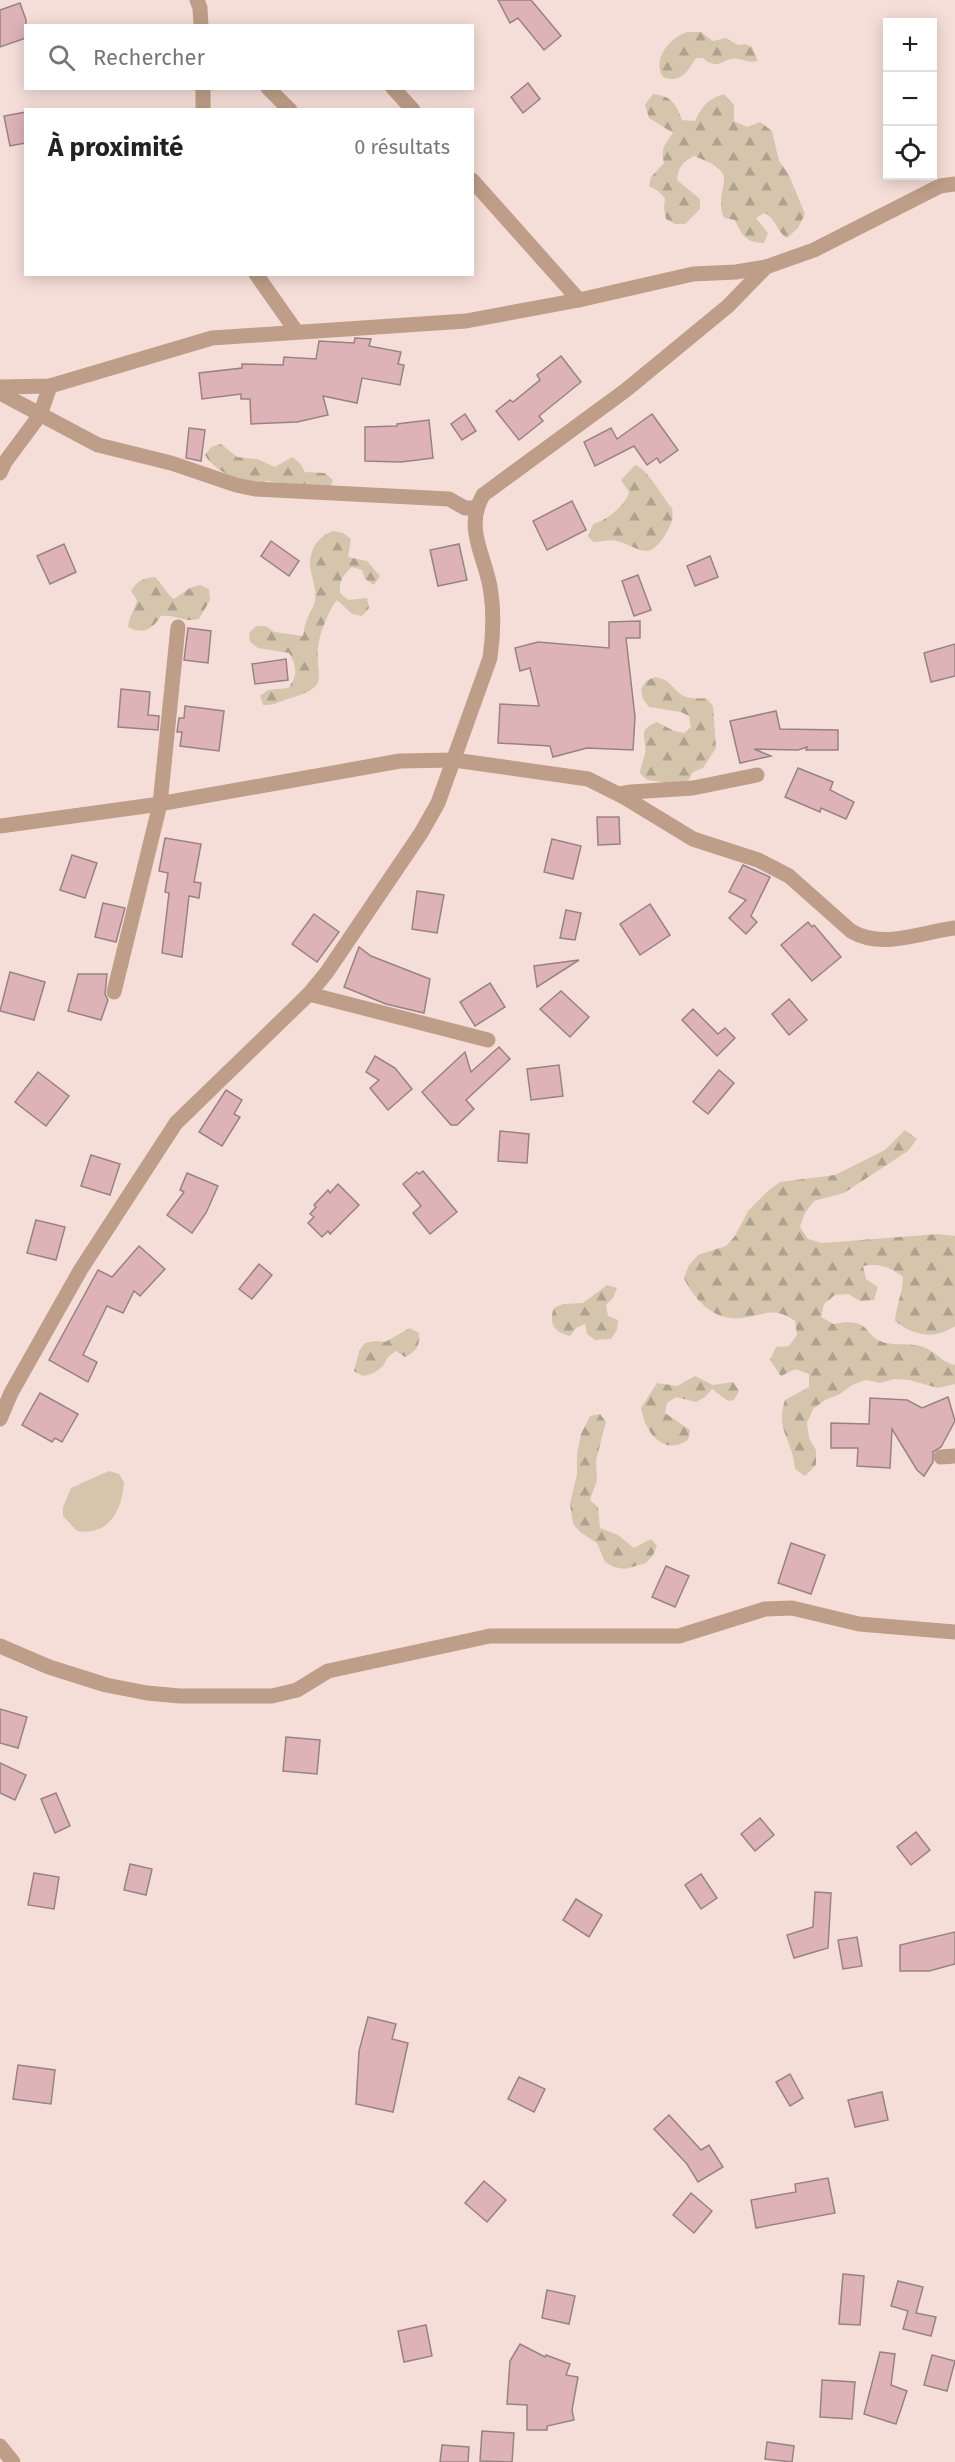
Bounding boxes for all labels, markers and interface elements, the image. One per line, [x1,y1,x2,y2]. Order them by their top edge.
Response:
map controls [883,18,937,180]
button: + [883,18,937,72]
search box [24,24,474,90]
icon: search [45,41,78,74]
text: Rechercher [93,44,205,71]
button: − [883,72,937,126]
button: locate [883,126,937,180]
text: À proximité [48,132,183,163]
text: 0 résultats [354,135,450,159]

